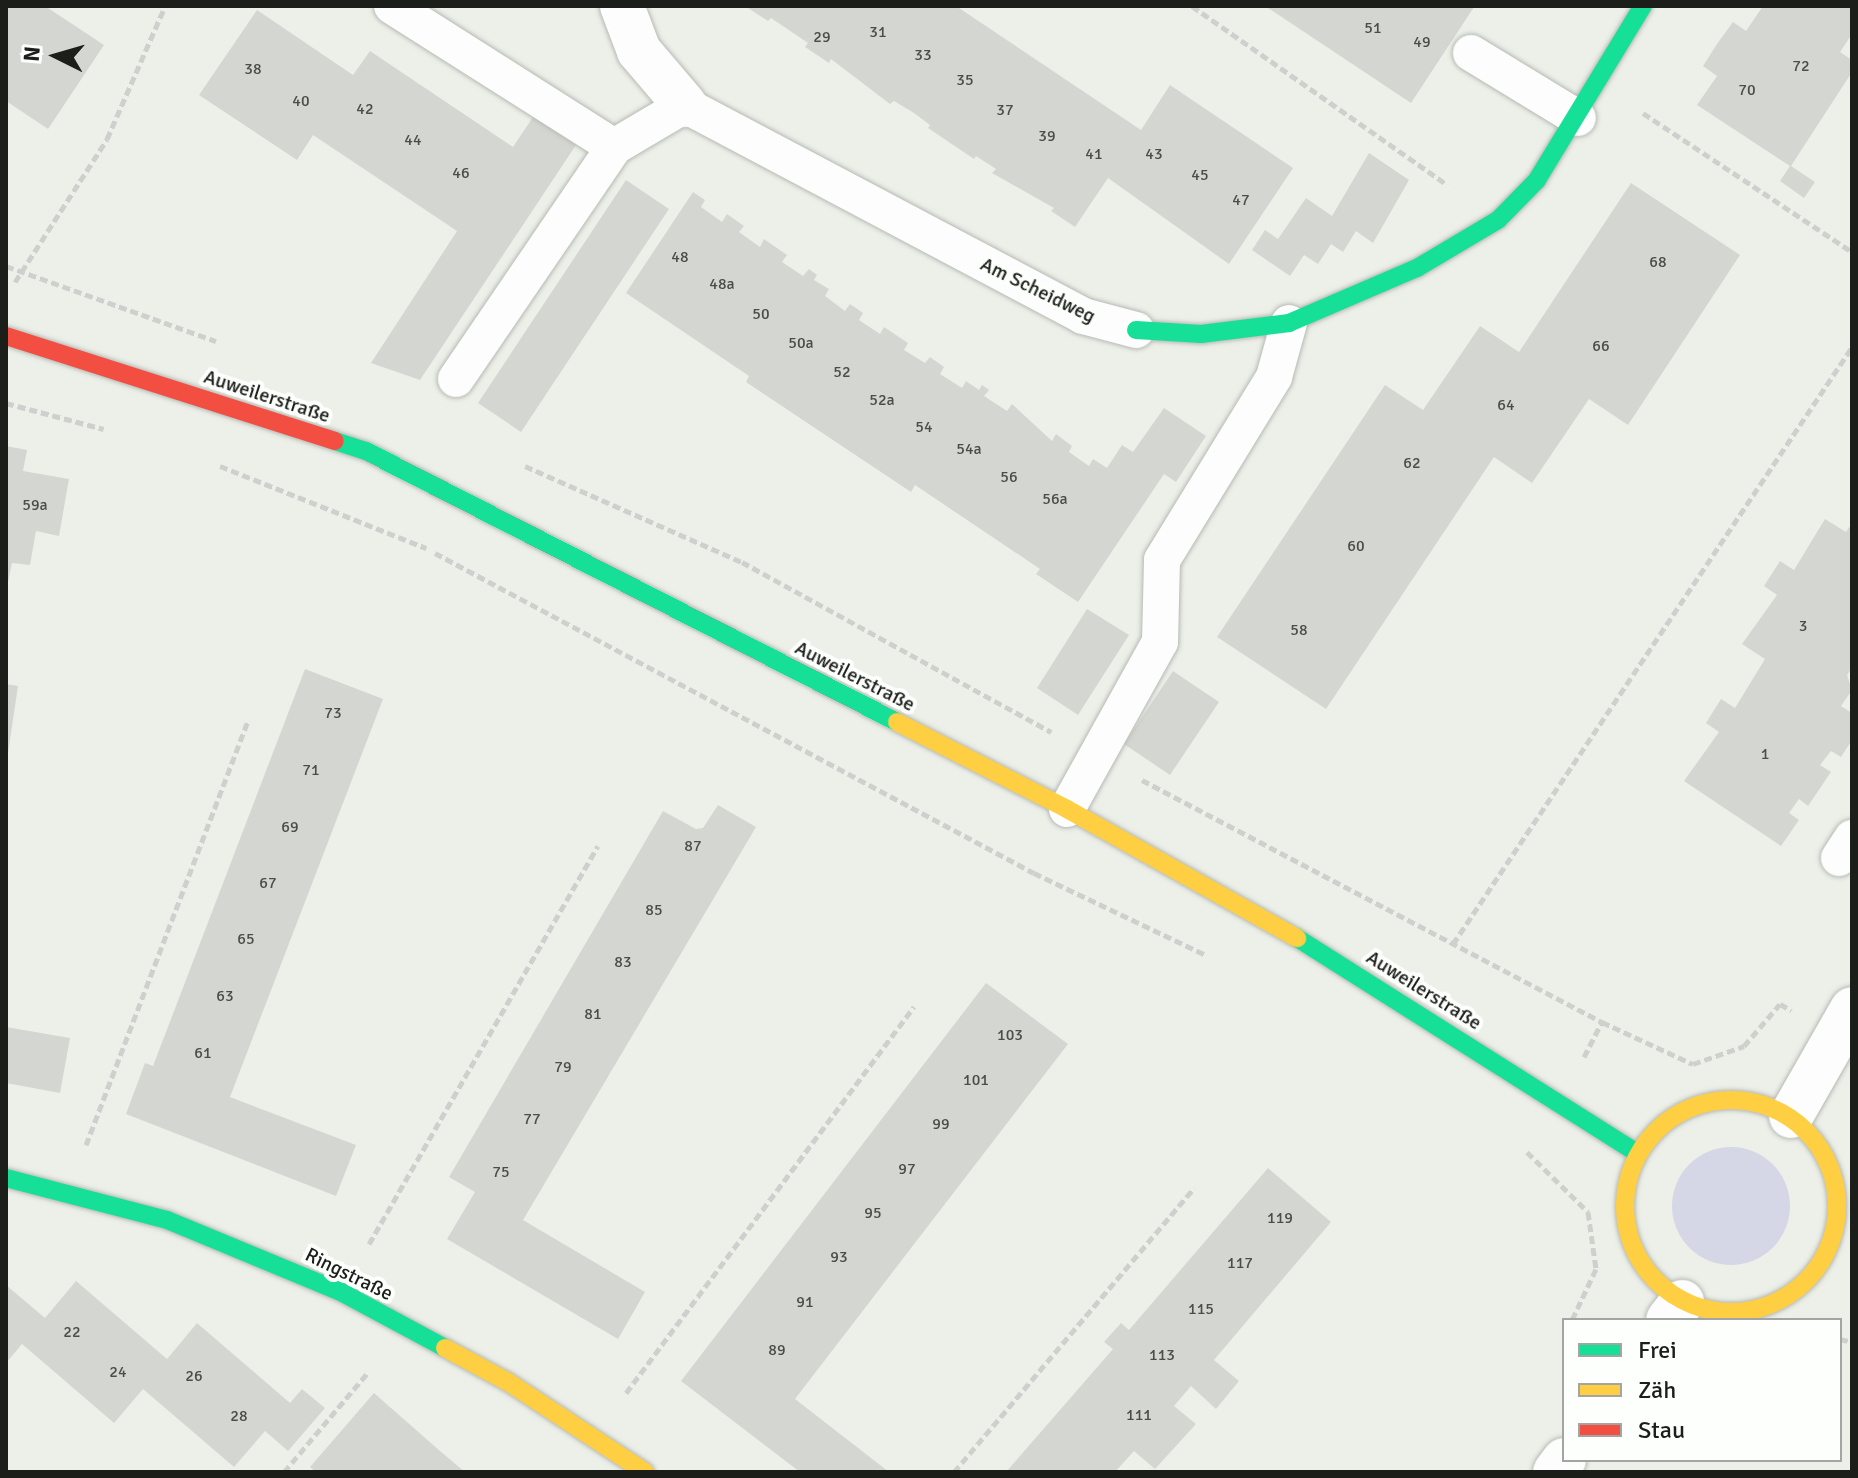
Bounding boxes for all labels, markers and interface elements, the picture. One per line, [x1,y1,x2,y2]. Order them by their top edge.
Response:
north arrow [16,16,96,96]
house number: 51 [1364,18,1382,38]
house number: 31 [869,22,887,42]
house number: 29 [813,27,831,47]
house number: 49 [1413,32,1431,52]
text: N [17,45,46,63]
house number: 33 [914,45,932,65]
house number: 72 [1792,56,1810,76]
house number: 38 [244,59,262,79]
house number: 35 [956,70,974,90]
house number: 70 [1738,80,1756,100]
house number: 40 [292,91,310,111]
house number: 42 [356,99,374,119]
house number: 37 [996,100,1014,120]
house number: 39 [1038,126,1056,146]
house number: 44 [404,130,422,150]
house number: 41 [1085,144,1103,164]
house number: 43 [1145,144,1163,164]
house number: 46 [452,163,470,183]
house number: 45 [1191,165,1209,185]
house number: 47 [1232,190,1250,210]
house number: 48 [671,247,689,267]
street label: Am Scheidweg [977,252,1099,328]
house number: 68 [1649,252,1667,272]
house number: 48a [709,274,735,294]
house number: 50 [752,304,770,324]
house number: 50a [788,333,814,353]
house number: 66 [1592,336,1610,356]
house number: 52 [833,362,851,382]
street label: Auweilerstraße [201,364,333,428]
house number: 52a [869,390,895,410]
house number: 64 [1497,395,1515,415]
house number: 54 [915,417,933,437]
house number: 54a [956,439,982,459]
house number: 62 [1403,453,1421,473]
house number: 56 [1000,467,1018,487]
house number: 56a [1042,489,1068,509]
house number: 59a [22,495,48,515]
house number: 60 [1347,536,1365,556]
house number: 3 [1799,616,1807,636]
house number: 58 [1290,620,1308,640]
street label: Auweilerstraße [791,636,919,716]
house number: 73 [324,703,342,723]
house number: 1 [1761,744,1769,764]
house number: 71 [302,760,320,780]
house number: 69 [281,817,299,837]
house number: 87 [684,836,702,856]
house number: 67 [259,873,277,893]
house number: 85 [645,900,663,920]
house number: 65 [237,929,255,949]
street label: Auweilerstraße [1362,945,1486,1035]
house number: 83 [614,952,632,972]
house number: 63 [216,986,234,1006]
house number: 81 [584,1004,602,1024]
house number: 103 [997,1025,1023,1045]
house number: 61 [194,1043,212,1063]
house number: 79 [554,1057,572,1077]
house number: 101 [963,1070,989,1090]
house number: 77 [523,1109,541,1129]
house number: 99 [932,1114,950,1134]
house number: 97 [898,1159,916,1179]
house number: 75 [492,1162,510,1182]
house number: 95 [864,1203,882,1223]
house number: 119 [1267,1208,1293,1228]
street label: Ringstraße [301,1242,397,1306]
house number: 93 [830,1247,848,1267]
house number: 117 [1227,1253,1253,1273]
house number: 91 [796,1292,814,1312]
house number: 115 [1188,1299,1214,1319]
legend [1562,1318,1842,1462]
house number: 22 [63,1322,81,1342]
text: Frei [1638,1335,1677,1365]
house number: 89 [768,1340,786,1360]
house number: 113 [1149,1345,1175,1365]
house number: 24 [109,1362,127,1382]
house number: 26 [185,1366,203,1386]
text: Zäh [1638,1375,1676,1405]
house number: 111 [1126,1405,1152,1425]
house number: 28 [230,1406,248,1426]
text: Stau [1638,1415,1685,1445]

